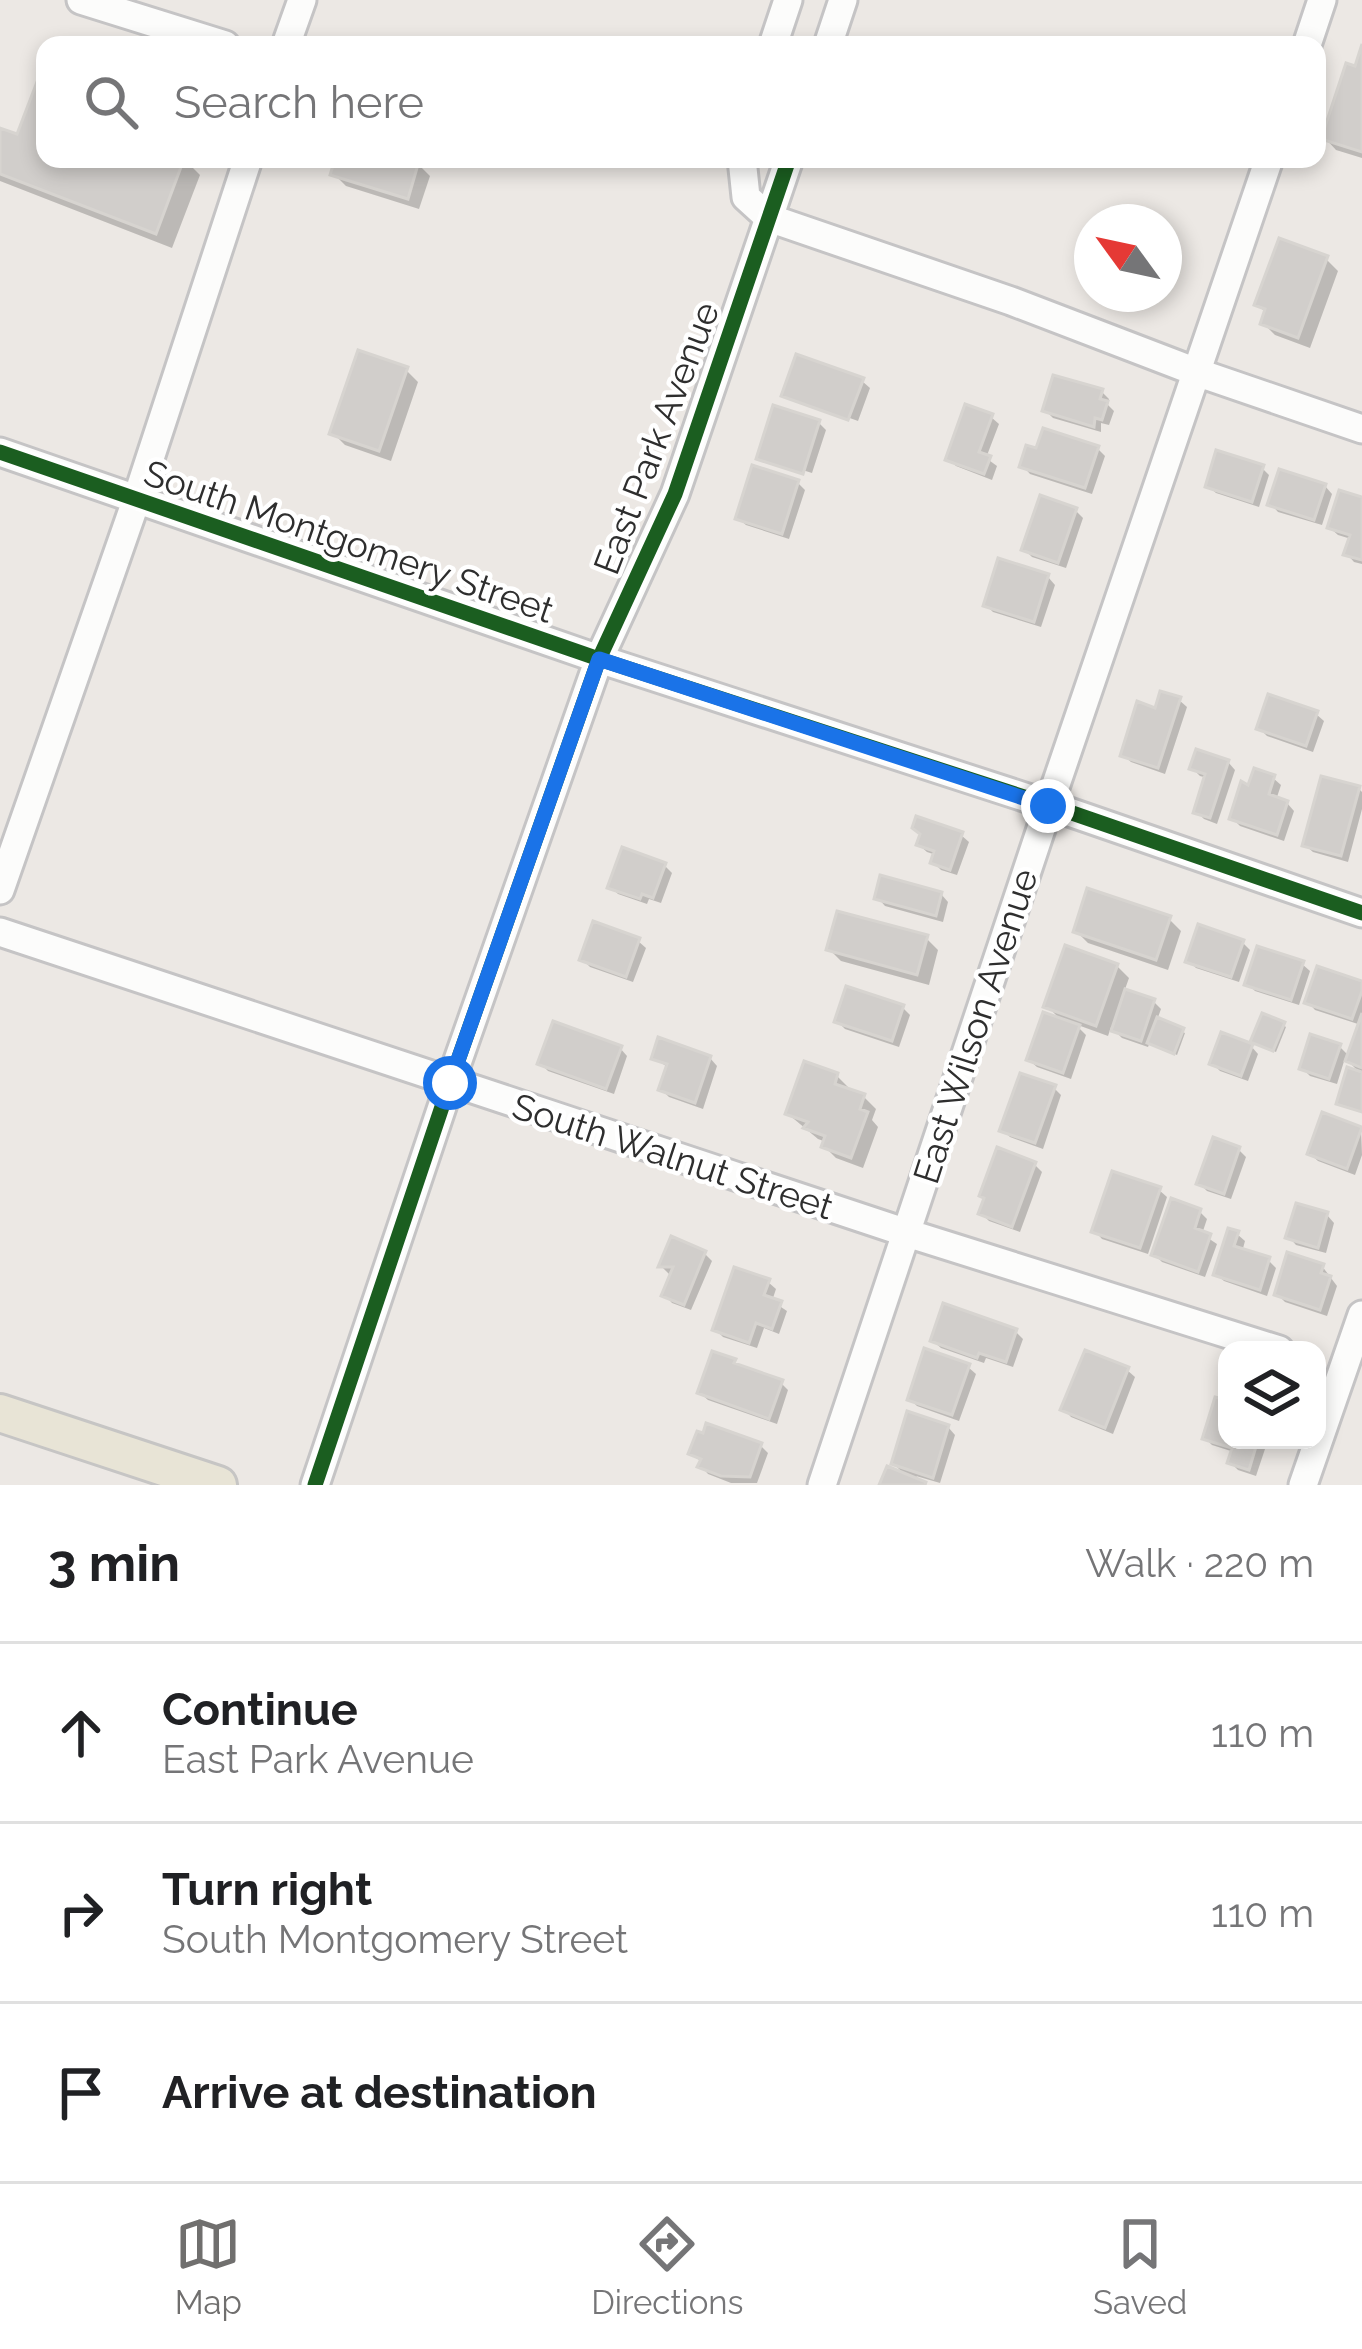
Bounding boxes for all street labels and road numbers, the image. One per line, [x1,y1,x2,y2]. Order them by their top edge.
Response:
street label: East Park Avenue [585,296,727,580]
street label: South Montgomery Street [139,451,559,631]
street label: East Wilson Avenue [904,863,1046,1189]
street label: South Walnut Street [508,1084,838,1228]

